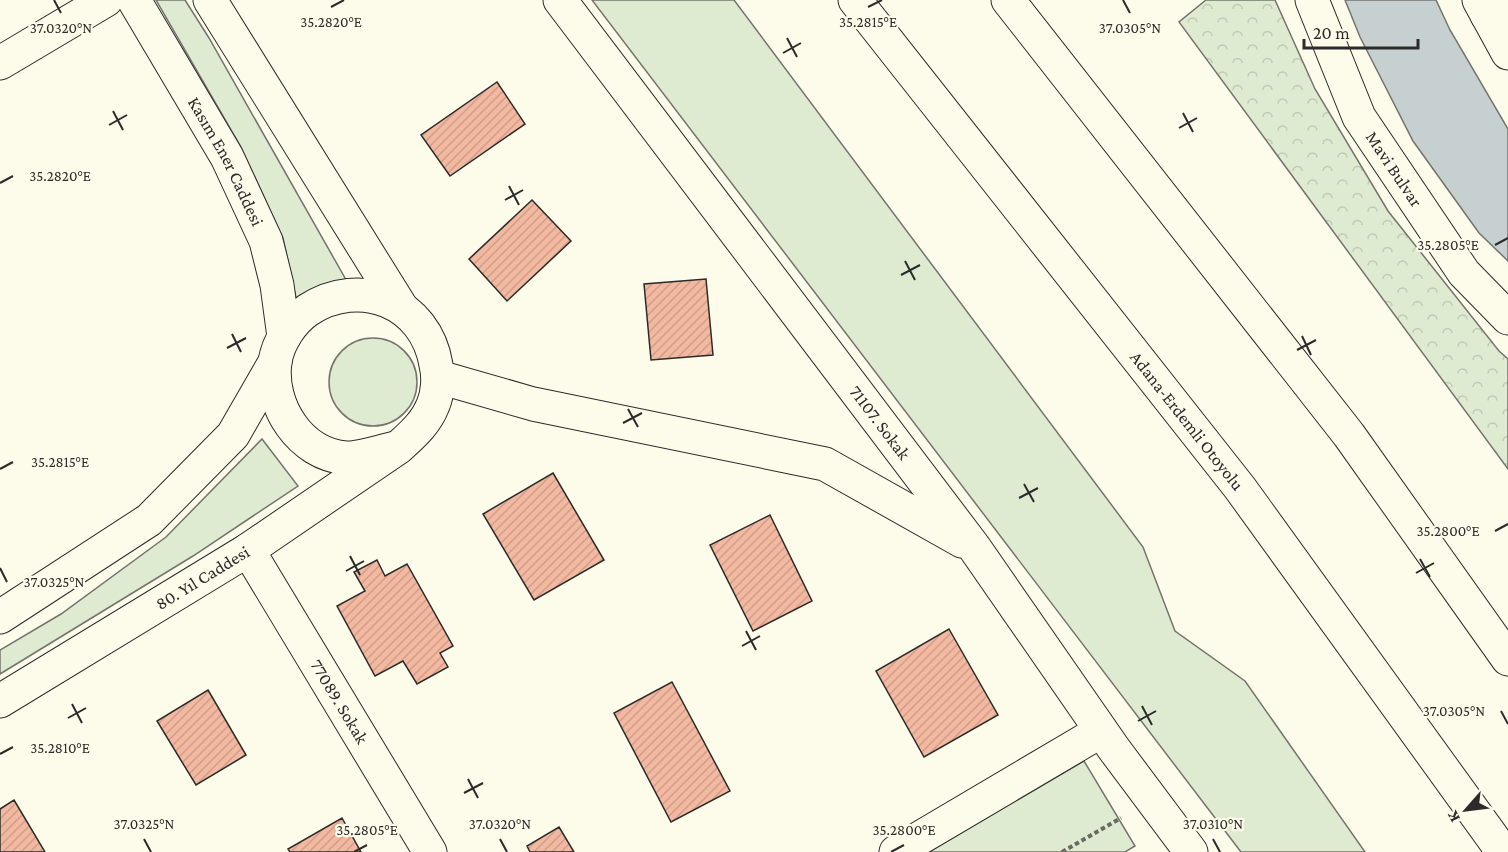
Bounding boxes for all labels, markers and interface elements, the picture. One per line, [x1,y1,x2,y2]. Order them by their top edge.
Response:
scale bar [1304,12,1418,50]
text: 35.2820°E [300,14,362,30]
text: 35.2815°E [839,14,897,30]
text: 37.0320°N [30,20,92,36]
text: 37.0305°N [1099,20,1161,36]
text: 20 m [1313,23,1350,43]
street label: Kasım Ener Caddesi [184,93,268,229]
street label: Mavi Bulvar [1362,128,1427,211]
text: 35.2820°E [29,168,91,184]
text: 35.2805°E [1417,237,1479,253]
street label: Adana-Erdemli Otoyolu [1126,347,1248,495]
street label: 71107. Sokak [845,382,915,464]
text: 35.2815°E [31,454,89,470]
text: 35.2800°E [1416,523,1480,539]
street label: 80. Yıl Caddesi [152,541,253,614]
text: 37.0325°N [24,574,85,590]
street label: 77089. Sokak [306,656,373,748]
text: 37.0305°N [1423,703,1485,719]
text: 35.2810°E [30,740,90,756]
north arrow [1436,780,1496,840]
text: K [1443,808,1463,825]
text: 37.0325°N [114,816,175,832]
text: 37.0320°N [469,816,531,832]
text: 37.0310°N [1183,816,1243,832]
text: 35.2805°E [336,822,398,838]
text: 35.2800°E [872,822,936,838]

